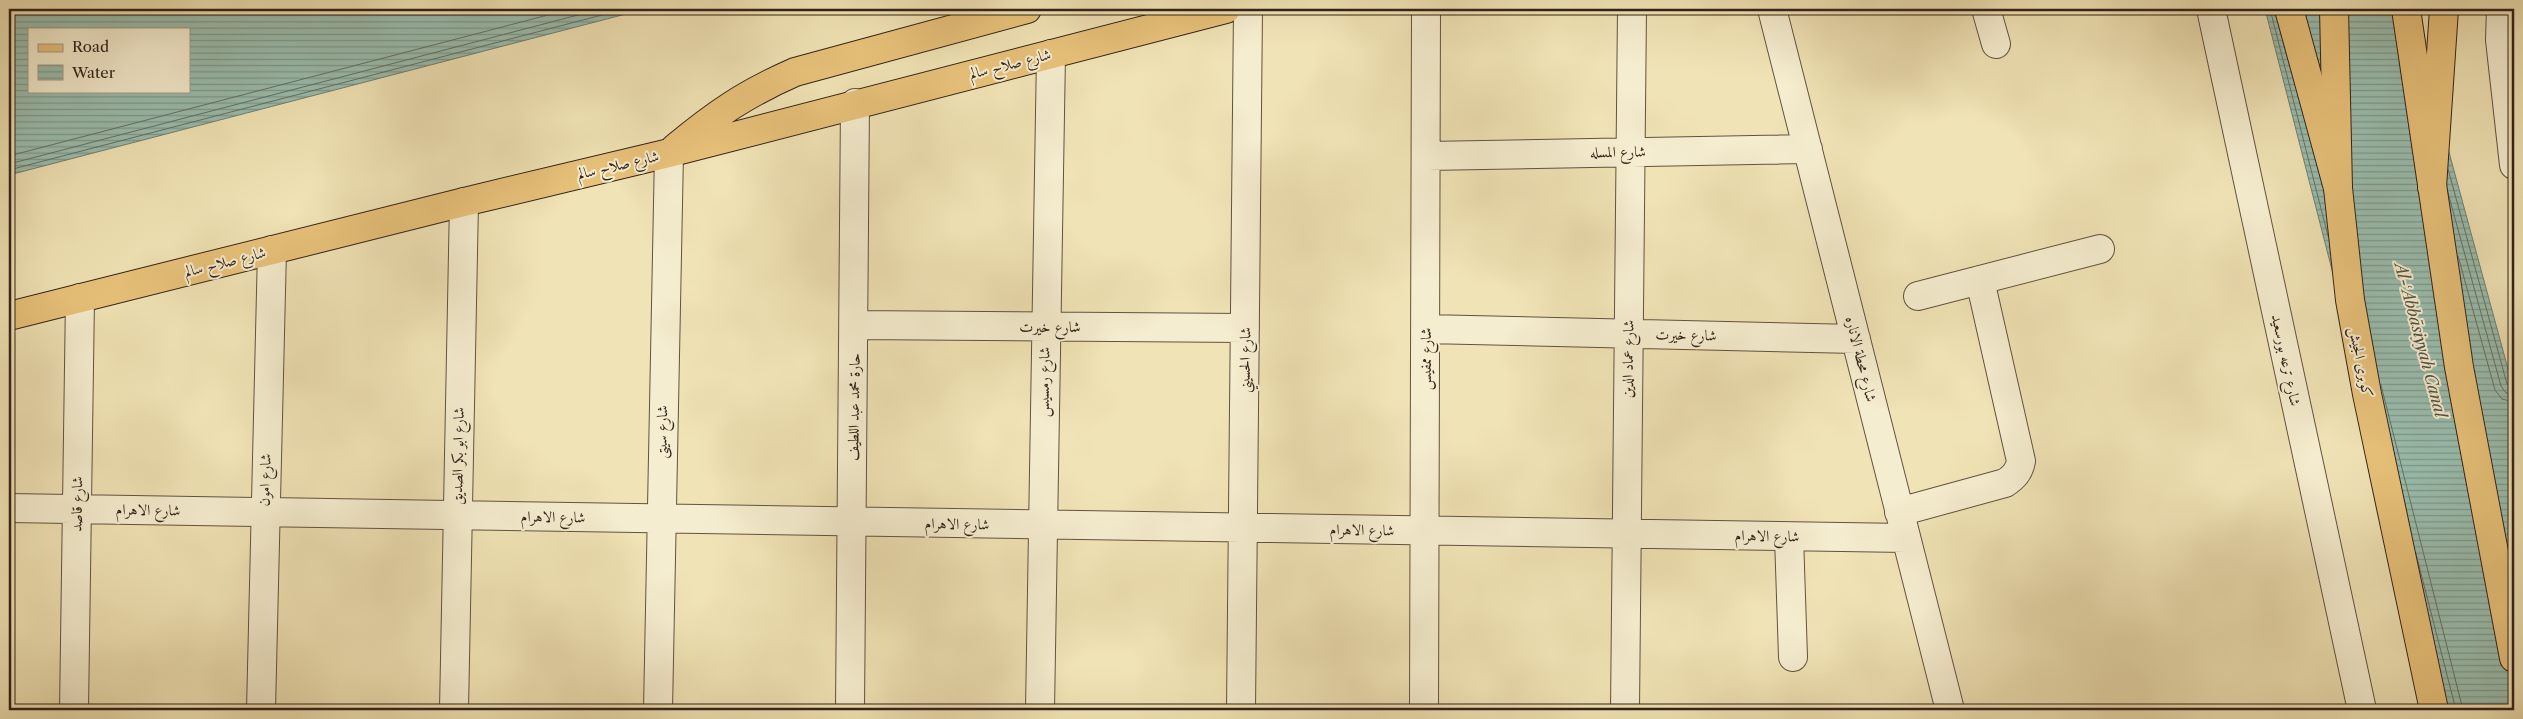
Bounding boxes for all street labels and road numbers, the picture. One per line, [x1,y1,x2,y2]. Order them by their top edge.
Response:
street label: شارع صلاح سالم [967,44,1054,87]
street label: شارع المسله [1590,142,1646,165]
street label: شارع صلاح سالم [575,146,662,187]
street label: شارع صلاح سالم [182,242,269,285]
street label: شارع ترعه بورسعيد [2264,312,2305,408]
street label: شارع محطة الاناره [1838,314,1881,405]
street label: شارع خيرت [1019,317,1081,340]
street label: شارع عماد الدين [1617,320,1642,398]
street label: شارع خيرت [1655,324,1717,349]
street label: كوبرى الجيش [2344,325,2378,399]
street label: شارع الحسيني [1234,327,1260,393]
street label: شارع ممفيس [1416,328,1439,390]
street label: شارع رمسيس [1033,347,1058,417]
street label: حارة محمد عبد اللطيف [843,353,864,461]
street label: شارع سيتى [652,405,675,459]
street label: شارع ابو بكر الصديق [447,407,472,505]
street label: شارع امون [254,453,279,507]
street label: شارع قاصد [67,476,90,532]
street label: شارع الاهرام [115,499,181,524]
street label: شارع الاهرام [520,506,586,531]
street label: شارع الاهرام [924,513,990,538]
street label: شارع الاهرام [1329,519,1395,544]
street label: شارع الاهرام [1734,525,1800,550]

